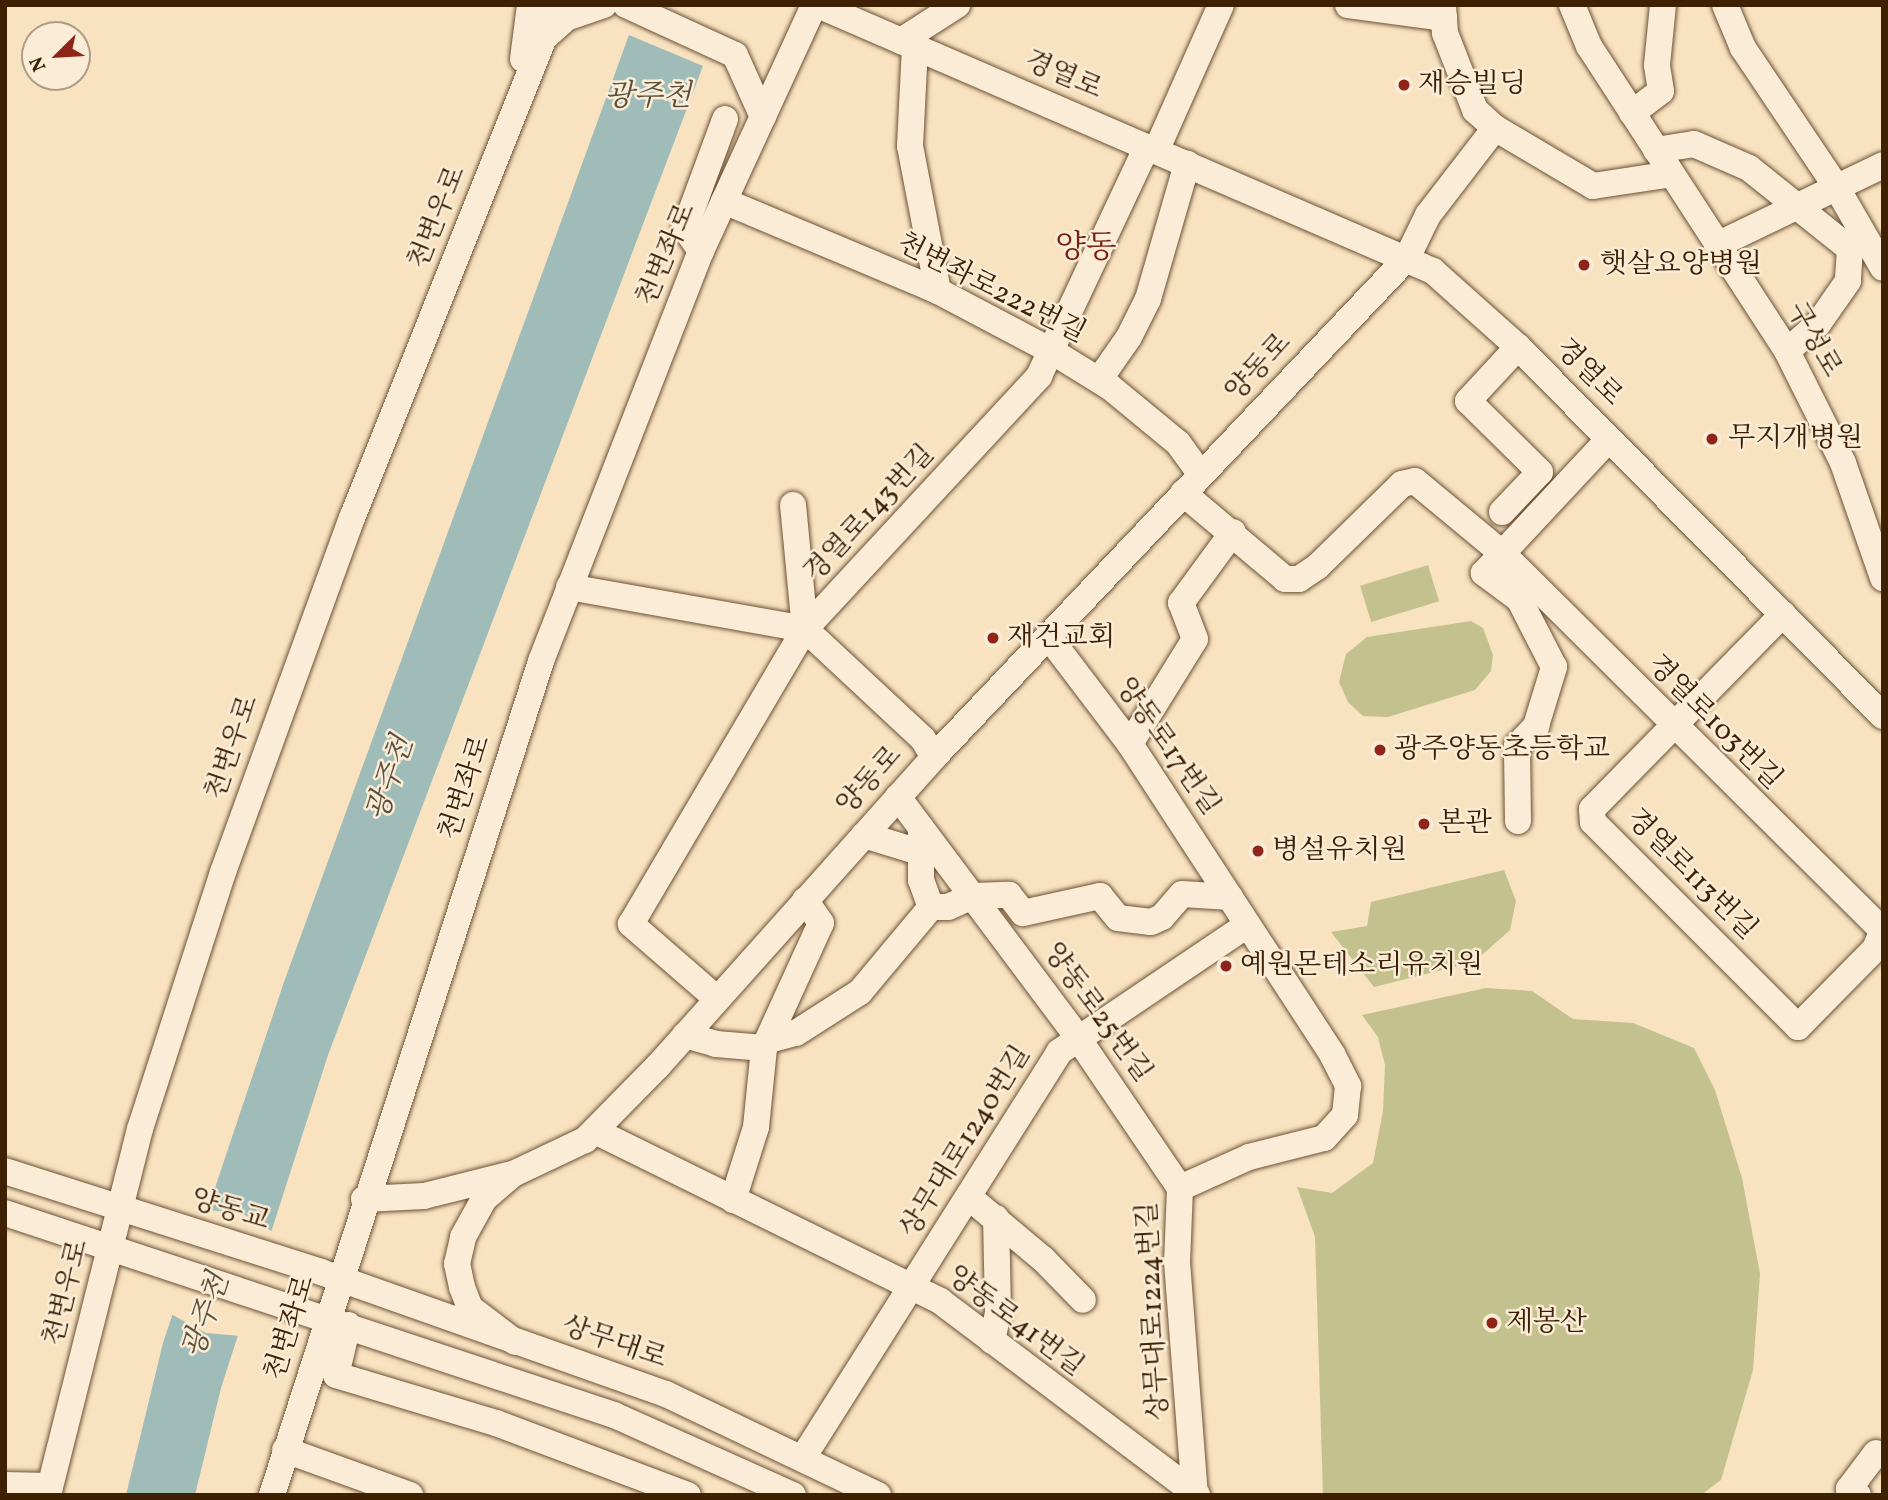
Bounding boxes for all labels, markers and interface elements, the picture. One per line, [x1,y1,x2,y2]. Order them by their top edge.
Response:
north arrow [21,21,91,91]
street label: 경열로 [1019,45,1107,107]
text: N [24,52,53,75]
place label: 재승빌딩 [1418,68,1526,102]
marker: 재승빌딩 [1396,77,1412,93]
water label: 광주천 [605,79,691,115]
street label: 천변우로 [402,162,474,274]
street label: 천변좌로 [630,199,704,311]
street label: 천변좌로222번길 [891,227,1091,351]
district label: 양동 [1055,230,1117,268]
place label: 햇살요양병원 [1600,248,1762,282]
marker: 햇살요양병원 [1574,255,1594,275]
street label: 구성로 [1778,296,1848,384]
street label: 양동로 [1219,327,1299,409]
street label: 경열로 [1547,332,1629,414]
place label: 무지개병원 [1728,422,1863,456]
marker: 무지개병원 [1702,429,1722,449]
street label: 경열로143번길 [798,438,942,590]
place label: 재건교회 [1007,621,1115,655]
marker: 재건교회 [985,630,1001,646]
street label: 경열로103번길 [1640,649,1788,797]
street label: 양동로17번길 [1107,672,1227,822]
street label: 천변우로 [200,691,266,805]
street label: 천변좌로 [433,731,499,845]
water label: 광주천 [360,732,422,826]
place label: 광주양동초등학교 [1394,733,1610,767]
street label: 양동로 [830,740,910,822]
marker: 광주양동초등학교 [1372,742,1388,758]
street label: 경열로113번길 [1619,803,1763,947]
place label: 본관 [1438,807,1492,841]
marker: 본관 [1416,816,1432,832]
place label: 병설유치원 [1272,834,1407,868]
marker: 병설유치원 [1250,843,1266,859]
street label: 양동로25번길 [1035,937,1159,1089]
place label: 예원몬테소리유치원 [1240,949,1483,983]
marker: 예원몬테소리유치원 [1218,958,1234,974]
street label: 상무대로1240번길 [893,1040,1039,1244]
street label: 양동교 [186,1183,274,1239]
street label: 상무대로1224번길 [1131,1201,1177,1421]
street label: 천변우로 [38,1236,96,1350]
street label: 양동로41번길 [940,1260,1090,1384]
water label: 광주천 [176,1269,238,1363]
street label: 천변좌로 [259,1271,323,1385]
place label: 제봉산 [1506,1306,1587,1340]
street label: 상무대로 [557,1310,671,1376]
marker: 제봉산 [1484,1315,1500,1331]

